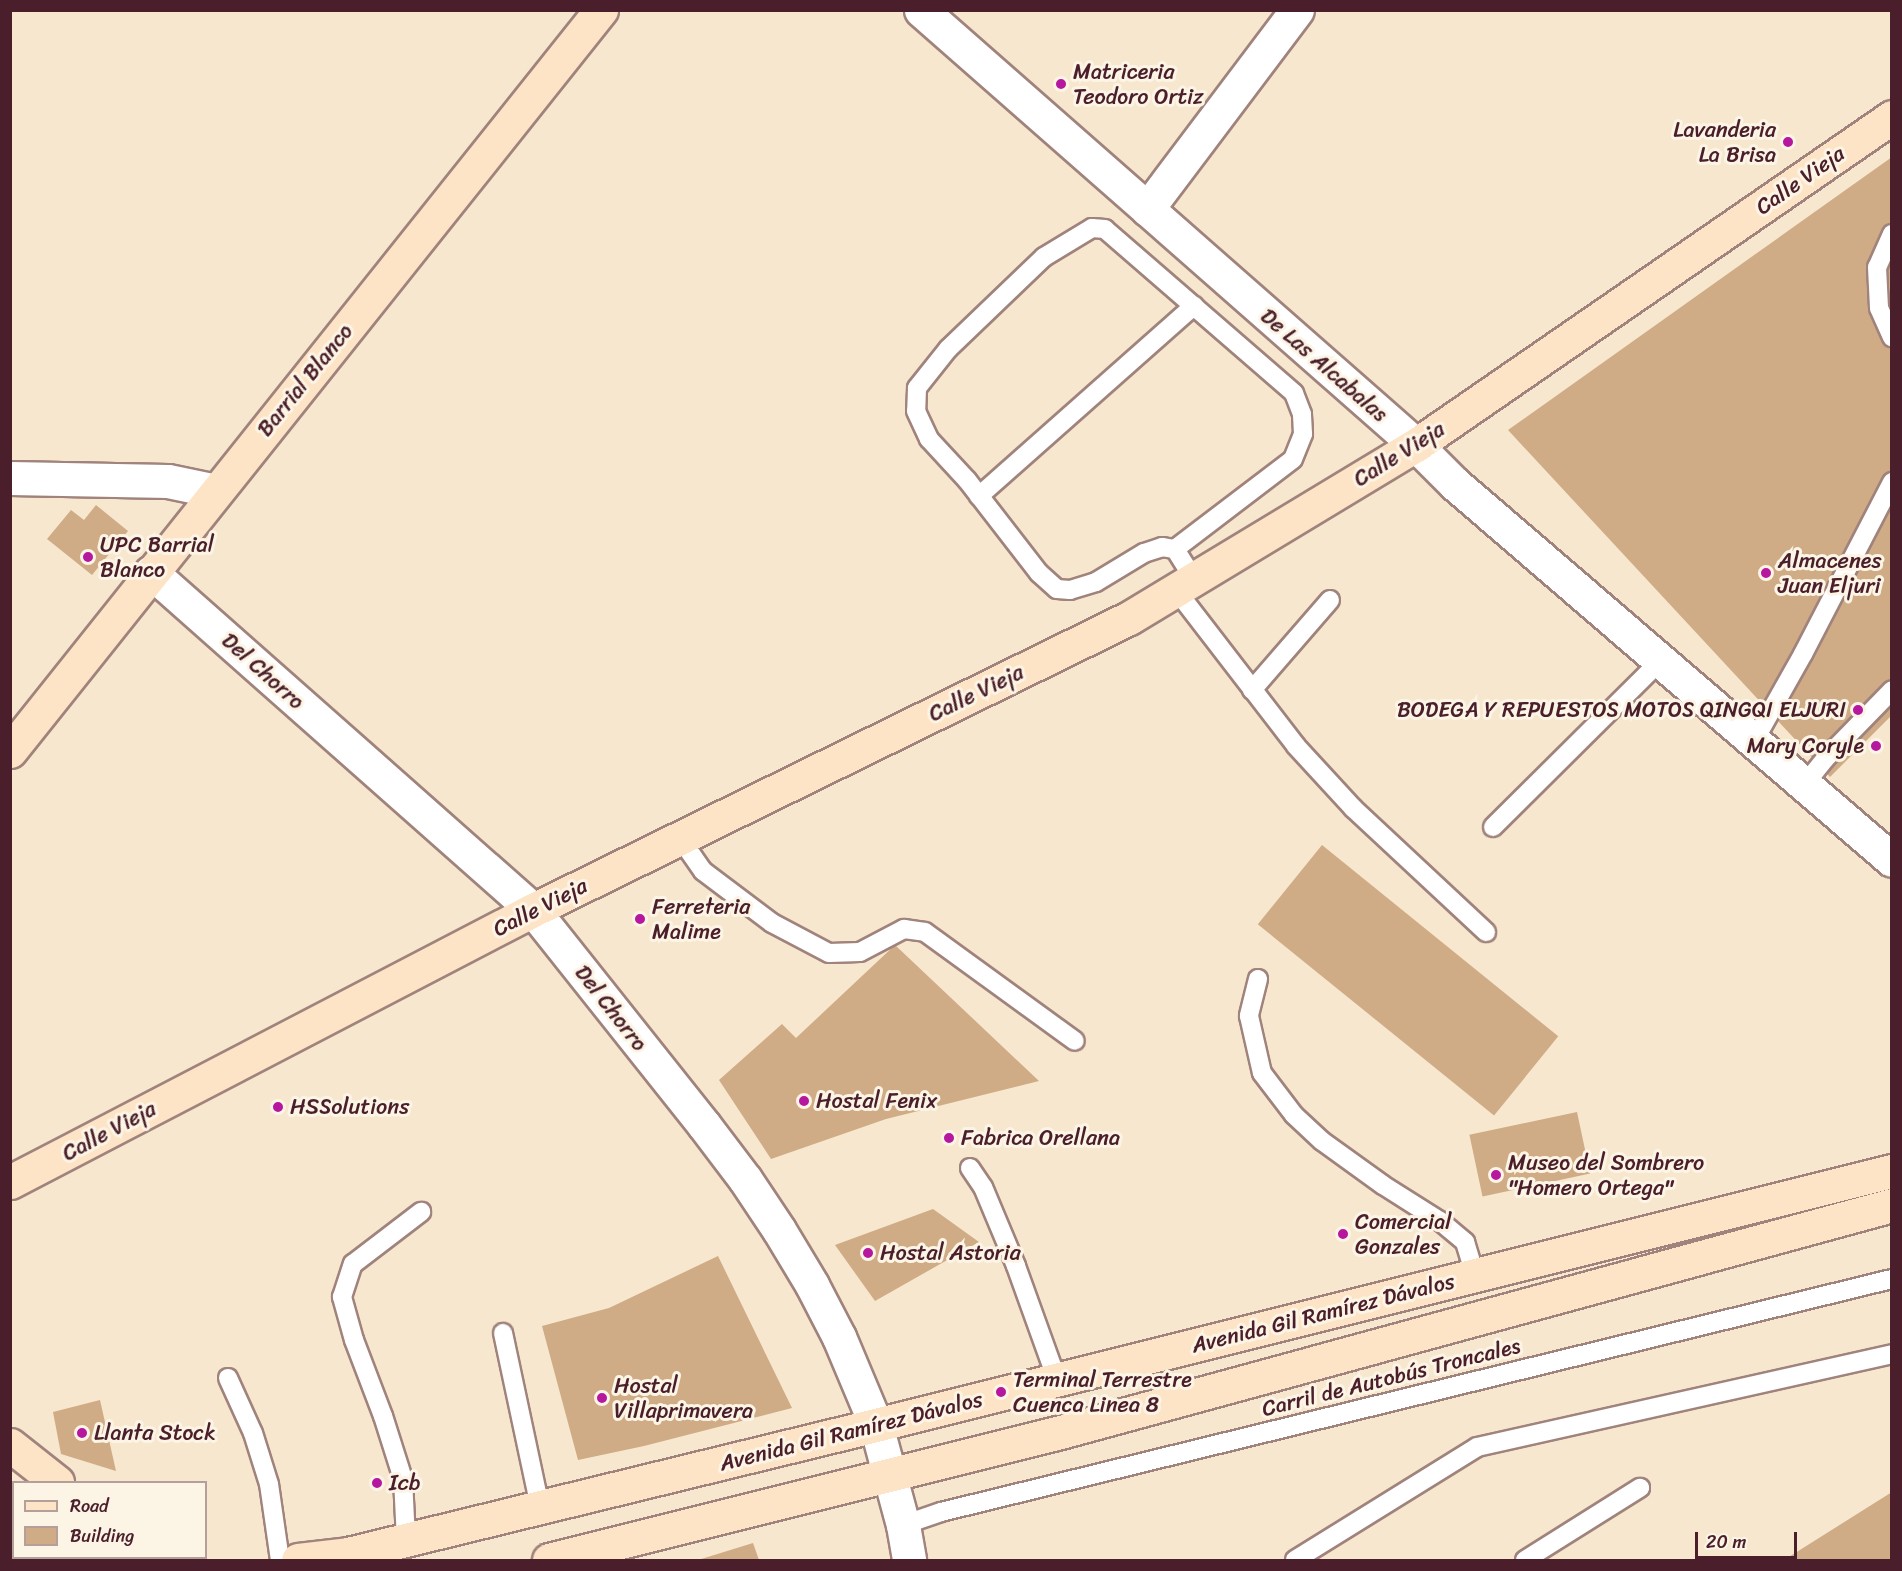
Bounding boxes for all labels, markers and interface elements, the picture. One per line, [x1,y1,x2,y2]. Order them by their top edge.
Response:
place label: Matriceria Teodoro Ortiz [1073,58,1204,110]
marker: Matriceria Teodoro Ortiz [1054,77,1068,91]
place label: Lavanderia La Brisa [1673,116,1776,168]
marker: Lavanderia La Brisa [1781,135,1795,149]
street label: Calle Vieja [1750,140,1850,220]
street label: De Las Alcabalas [1255,302,1393,428]
street label: Barrial Blanco [252,318,358,442]
street label: Calle Vieja [1348,416,1450,492]
place label: UPC Barrial Blanco [100,531,214,582]
place label: Almacenes Juan Eljuri [1778,547,1882,598]
marker: UPC Barrial Blanco [81,550,95,564]
marker: Almacenes Juan Eljuri [1759,566,1773,580]
street label: Del Chorro [216,627,310,715]
street label: Calle Vieja [924,659,1028,727]
place label: BODEGA Y REPUESTOS MOTOS QINGQI ELJURI [1397,697,1846,723]
marker: BODEGA Y REPUESTOS MOTOS QINGQI ELJURI [1851,703,1865,717]
place label: Mary Coryle [1746,733,1864,759]
marker: Mary Coryle [1869,739,1883,753]
street label: Calle Vieja [488,872,592,942]
place label: Ferreteria Malime [652,893,750,944]
marker: Ferreteria Malime [633,912,647,926]
street label: Del Chorro [569,960,653,1056]
place label: Hostal Fenix [816,1088,938,1114]
place label: HSSolutions [290,1094,409,1120]
marker: Hostal Fenix [797,1094,811,1108]
street label: Calle Vieja [57,1095,161,1167]
marker: HSSolutions [271,1100,285,1114]
place label: Fabrica Orellana [961,1125,1120,1151]
marker: Fabrica Orellana [942,1131,956,1145]
place label: Museo del Sombrero "Homero Ortega" [1508,1149,1705,1200]
marker: Museo del Sombrero "Homero Ortega" [1489,1168,1503,1182]
place label: Comercial Gonzales [1355,1208,1451,1260]
marker: Comercial Gonzales [1336,1227,1350,1241]
place label: Hostal Astoria [880,1240,1021,1266]
marker: Hostal Astoria [861,1246,875,1260]
street label: Avenida Gil Ramírez Dávalos [1189,1268,1457,1358]
street label: Carril de Autobús Troncales [1259,1332,1523,1422]
place label: Terminal Terrestre Cuenca Linea 8 [1013,1366,1191,1418]
place label: Hostal Villaprimavera [614,1372,753,1424]
marker: Terminal Terrestre Cuenca Linea 8 [994,1385,1008,1399]
street label: Avenida Gil Ramírez Dávalos [717,1386,985,1476]
marker: Hostal Villaprimavera [595,1391,609,1405]
place label: Llanta Stock [94,1420,216,1446]
marker: Llanta Stock [75,1426,89,1440]
place label: Icb [389,1470,420,1496]
marker: Icb [370,1476,384,1490]
legend [12,1481,207,1559]
text: Road [70,1490,109,1522]
text: Building [70,1520,134,1552]
scale bar [1698,1520,1800,1558]
text: 20 m [1706,1526,1746,1558]

